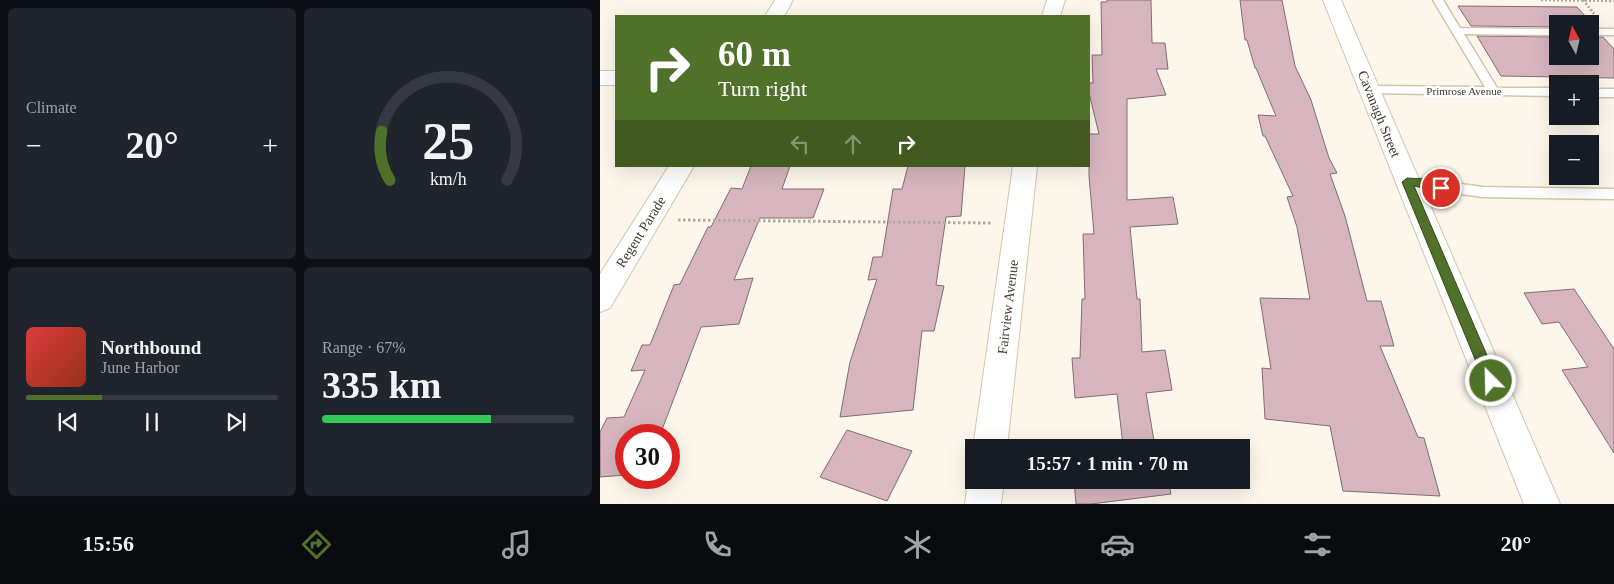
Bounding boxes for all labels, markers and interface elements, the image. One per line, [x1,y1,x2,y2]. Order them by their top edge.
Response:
north arrow [1549,15,1599,65]
map controls [1549,15,1599,185]
icon: right [635,35,700,100]
text: 60 m [718,35,791,74]
street label: Cavanagh Street [1355,68,1403,160]
button: + [1549,75,1599,125]
text: Turn right [718,76,807,101]
street label: Primrose Avenue [1426,85,1502,97]
text: Climate [26,99,77,116]
text: 25 [422,113,474,170]
text: 20° [125,124,179,166]
text: − [26,130,42,161]
text: + [262,130,278,161]
icon: left [786,130,814,158]
icon: ahead [839,130,867,158]
icon: right [892,130,920,158]
button: − [1549,135,1599,185]
pin [1420,167,1462,209]
text: km/h [430,169,466,189]
icon: arrive [1427,174,1455,202]
street label: Regent Parade [613,194,669,270]
street label: Fairview Avenue [995,259,1021,355]
text: Northbound [101,337,201,358]
text: Range · 67% [322,339,406,356]
position arrow [1464,354,1516,406]
text: June Harbor [101,359,180,376]
text: 335 km [322,364,441,406]
icon: previous [54,408,82,436]
icon: pause [138,408,166,436]
icon: next [222,408,250,436]
speed limit sign: 30 [615,424,680,489]
text: 15:57 · 1 min · 70 m [1027,453,1188,474]
icon: directions [299,527,334,562]
icon: music [499,527,534,562]
icon: phone [700,527,735,562]
icon: climate [900,527,935,562]
icon: car [1100,527,1135,562]
icon: filters [1300,527,1335,562]
text: 15:56 [83,531,134,556]
text: 20° [1500,531,1531,556]

